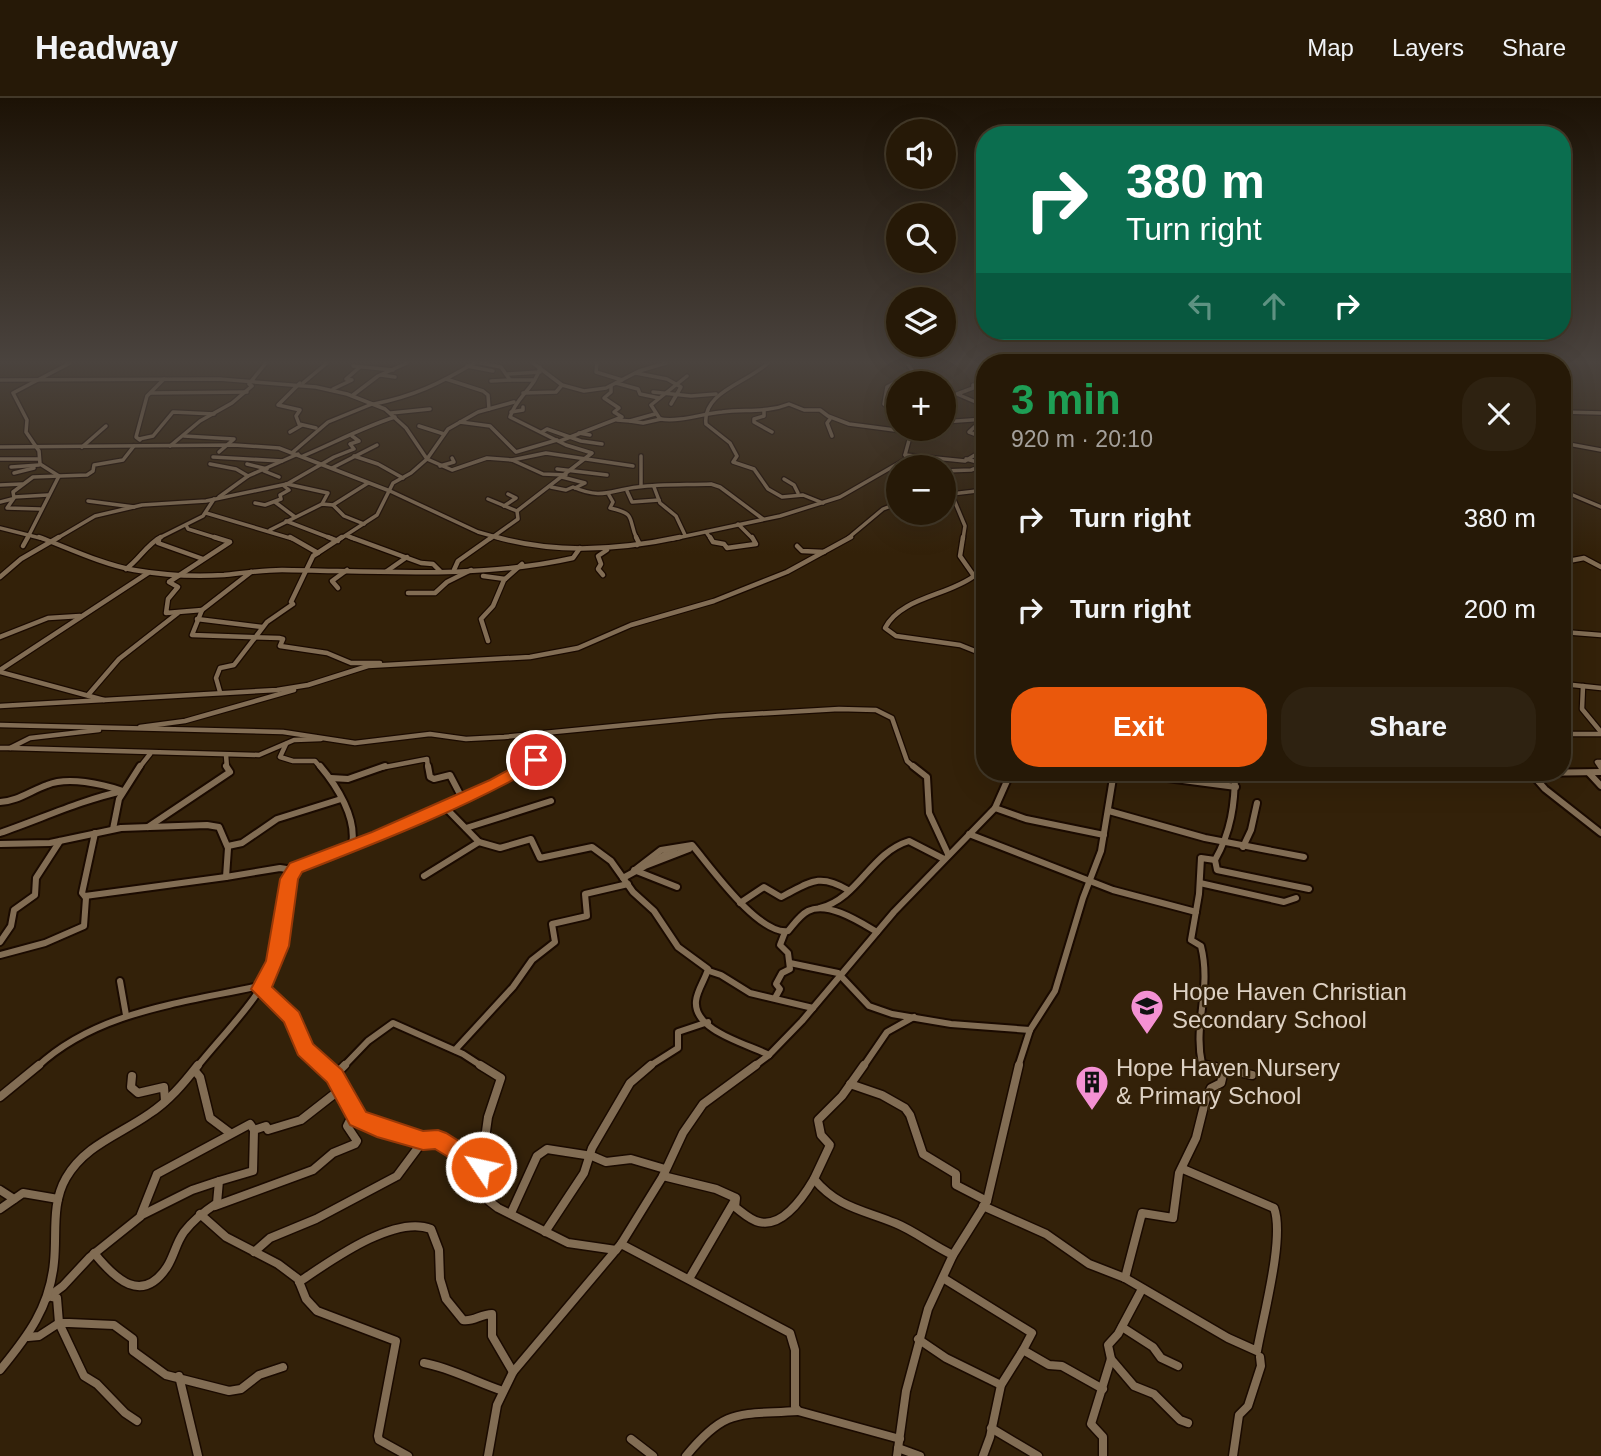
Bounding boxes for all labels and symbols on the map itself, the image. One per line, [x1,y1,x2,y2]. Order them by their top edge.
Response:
pin [506,730,566,790]
place label: Hope Haven Christian Secondary School [1172,978,1407,1033]
school or university icon: Hope Haven Christian Secondary School [1128,987,1166,1036]
place label: Hope Haven Nursery & Primary School [1116,1054,1340,1109]
building icon: Hope Haven Nursery & Primary School [1073,1063,1111,1112]
position arrow [444,1130,518,1204]

